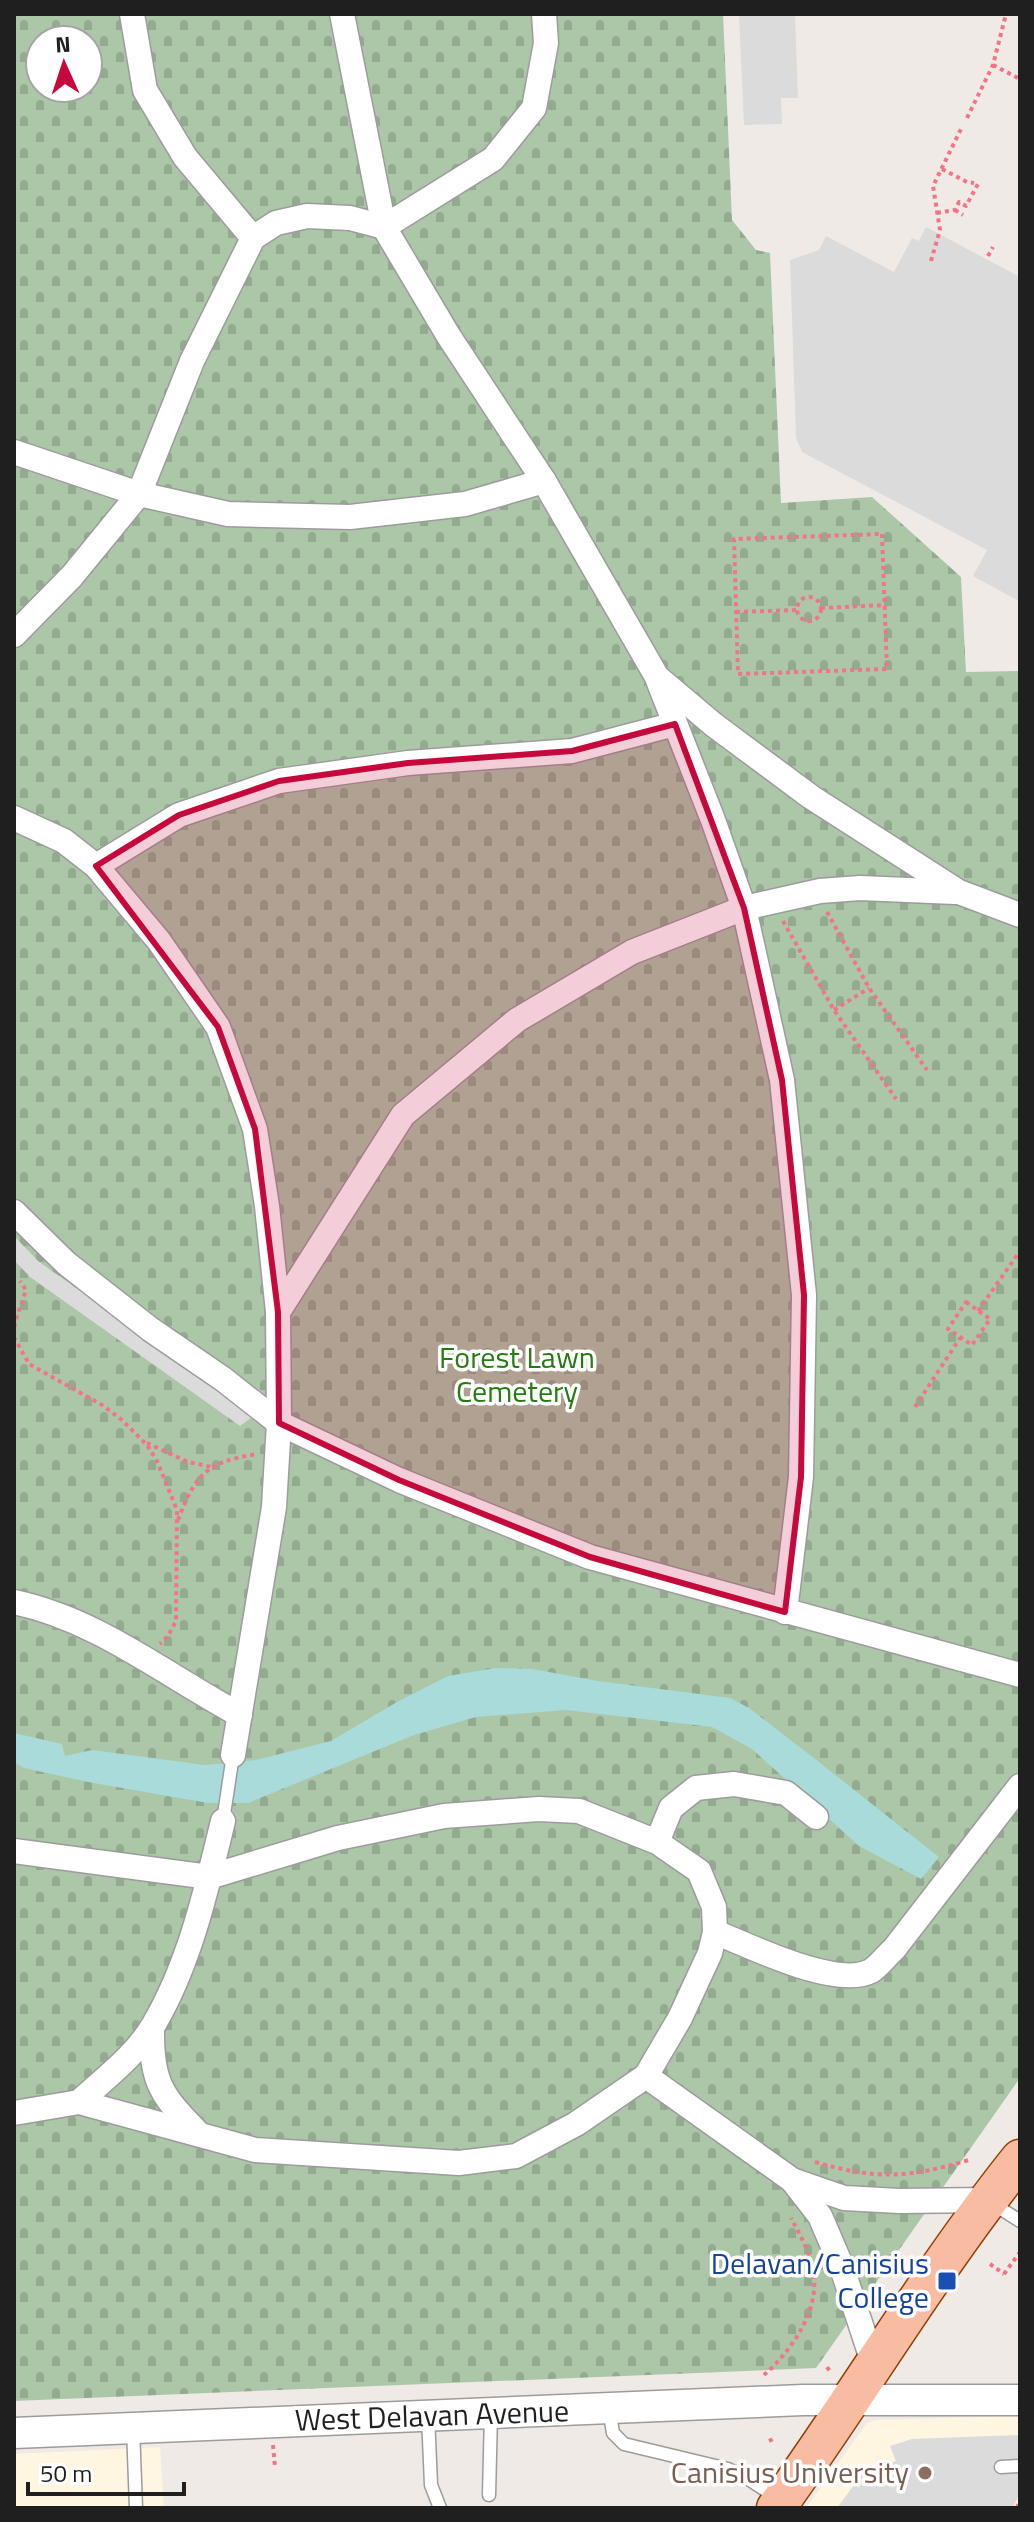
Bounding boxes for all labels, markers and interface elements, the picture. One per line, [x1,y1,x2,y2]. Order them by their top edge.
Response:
north arrow [24,24,104,104]
text: N [54,27,71,61]
park label: Forest Lawn Cemetery [439,1334,595,1414]
place label: Delavan/Canisius College [711,2240,929,2320]
marker: Delavan/Canisius College [936,2270,958,2292]
street label: West Delavan Avenue [294,2387,570,2443]
scale bar [28,2446,184,2496]
place label: Canisius University [671,2449,909,2495]
text: 50 m [40,2455,92,2491]
marker: Canisius University [916,2464,934,2482]

